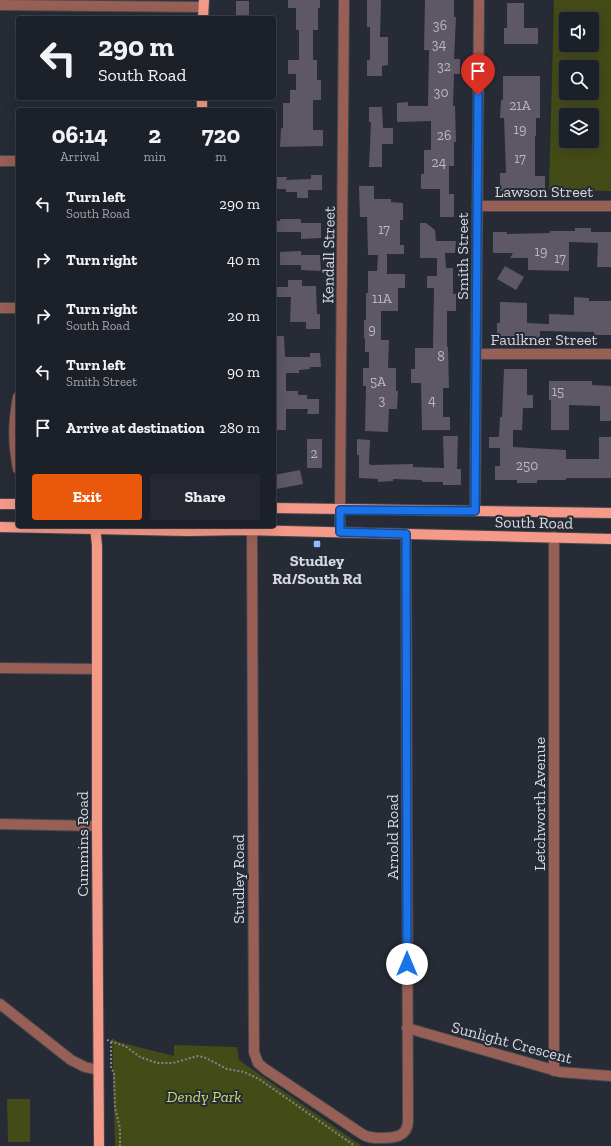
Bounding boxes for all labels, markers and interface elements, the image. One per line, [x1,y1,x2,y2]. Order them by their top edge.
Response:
map controls [559,12,599,148]
button: sound [559,12,599,52]
house number: 36 [433,17,447,34]
text: 290 m [98,30,174,63]
icon: left [32,32,84,84]
house number: 34 [432,36,447,53]
pin [461,54,495,95]
house number: 32 [437,58,451,75]
icon: arrive [467,60,489,82]
button: search [559,60,599,100]
text: South Road [98,64,186,86]
house number: 30 [434,84,448,101]
house number: 21A [509,97,532,114]
button: layers [559,108,599,148]
text: 06:14 [52,120,108,149]
text: 2 [148,120,161,149]
text: 720 [202,120,240,149]
house number: 19 [514,121,526,138]
house number: 26 [437,127,451,144]
text: Arrival [60,149,99,164]
text: min [144,149,166,164]
text: m [215,149,227,164]
house number: 17 [514,150,526,167]
house number: 24 [432,154,447,171]
street label: Lawson Street [495,182,593,201]
text: Turn left [66,188,126,206]
icon: left [32,193,54,215]
text: 290 m [219,195,260,213]
text: South Road [66,206,130,221]
street label: Kendall Street [318,206,339,304]
street label: Smith Street [453,212,472,300]
house number: 17 [378,221,390,238]
house number: 19 [535,243,547,260]
icon: right [32,249,54,271]
house number: 17 [554,250,566,267]
text: Turn right [66,251,137,269]
text: 40 m [227,251,260,269]
house number: 11A [372,290,393,307]
text: Turn right [66,300,137,318]
icon: right [32,305,54,327]
text: 20 m [227,307,260,325]
text: South Road [66,318,130,333]
house number: 9 [368,321,376,338]
street label: Faulkner Street [491,330,598,349]
house number: 8 [437,348,445,365]
text: Turn left [66,356,126,374]
icon: left [32,361,54,383]
text: 90 m [227,363,260,381]
house number: 5A [370,373,387,390]
text: Smith Street [66,374,137,389]
house number: 15 [552,383,564,400]
house number: 3 [379,392,386,409]
house number: 4 [428,392,436,409]
icon: arrive [32,417,54,439]
text: Arrive at destination [66,419,205,437]
text: 280 m [219,419,260,437]
house number: 2 [310,445,318,462]
house number: 250 [516,457,538,474]
button: Exit [32,474,142,520]
button: Share [150,474,260,520]
street label: South Road [495,512,574,533]
marker: Studley Rd/South Rd [312,539,322,549]
place label: Studley Rd/South Rd [272,551,362,588]
street label: Letchworth Avenue [530,737,549,871]
street label: Cummins Road [73,791,92,897]
street label: Arnold Road [383,794,402,880]
street label: Studley Road [229,834,248,924]
position arrow [386,943,428,985]
street label: Sunlight Crescent [449,1017,574,1068]
park label: Dendy Park [167,1087,241,1106]

